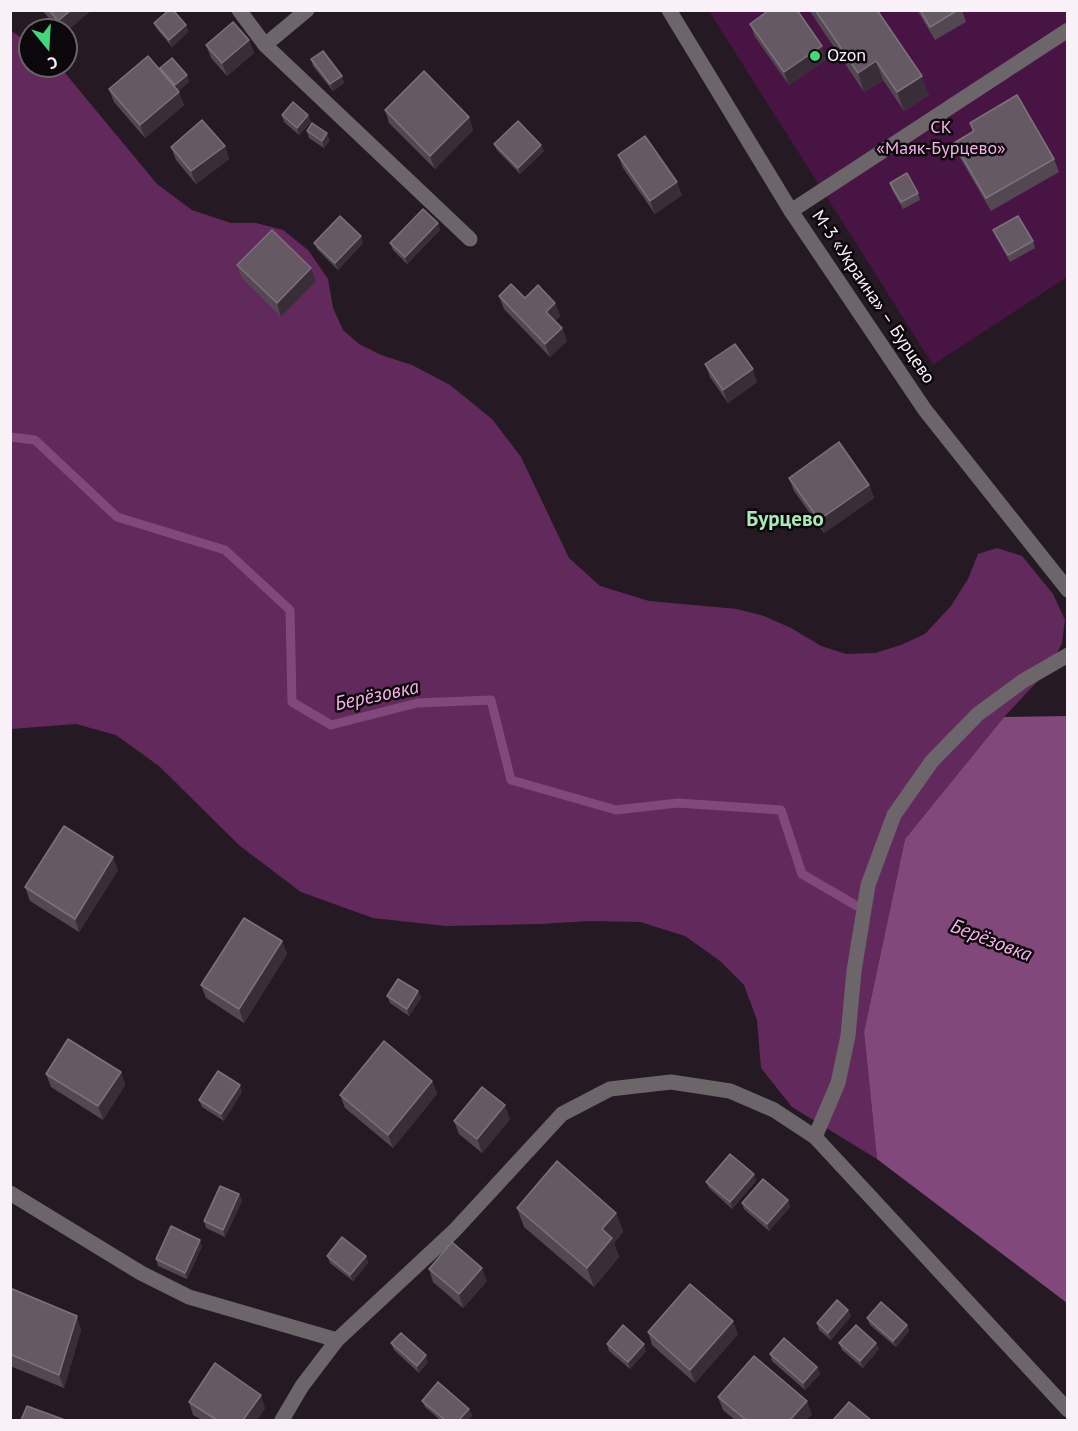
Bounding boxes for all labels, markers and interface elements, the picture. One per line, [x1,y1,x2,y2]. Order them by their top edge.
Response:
north arrow [18,18,78,78]
place label: Ozon [827,45,866,67]
marker: Ozon [808,49,822,63]
text: С [46,52,60,74]
park label: СК «Маяк-Бурцево» [876,117,1006,160]
street label: М-3 «Украина» – Бурцево [807,206,939,388]
district label: Бурцево [746,507,824,533]
water label: Берёзовка [333,675,421,717]
water label: Берёзовка [947,915,1035,967]

